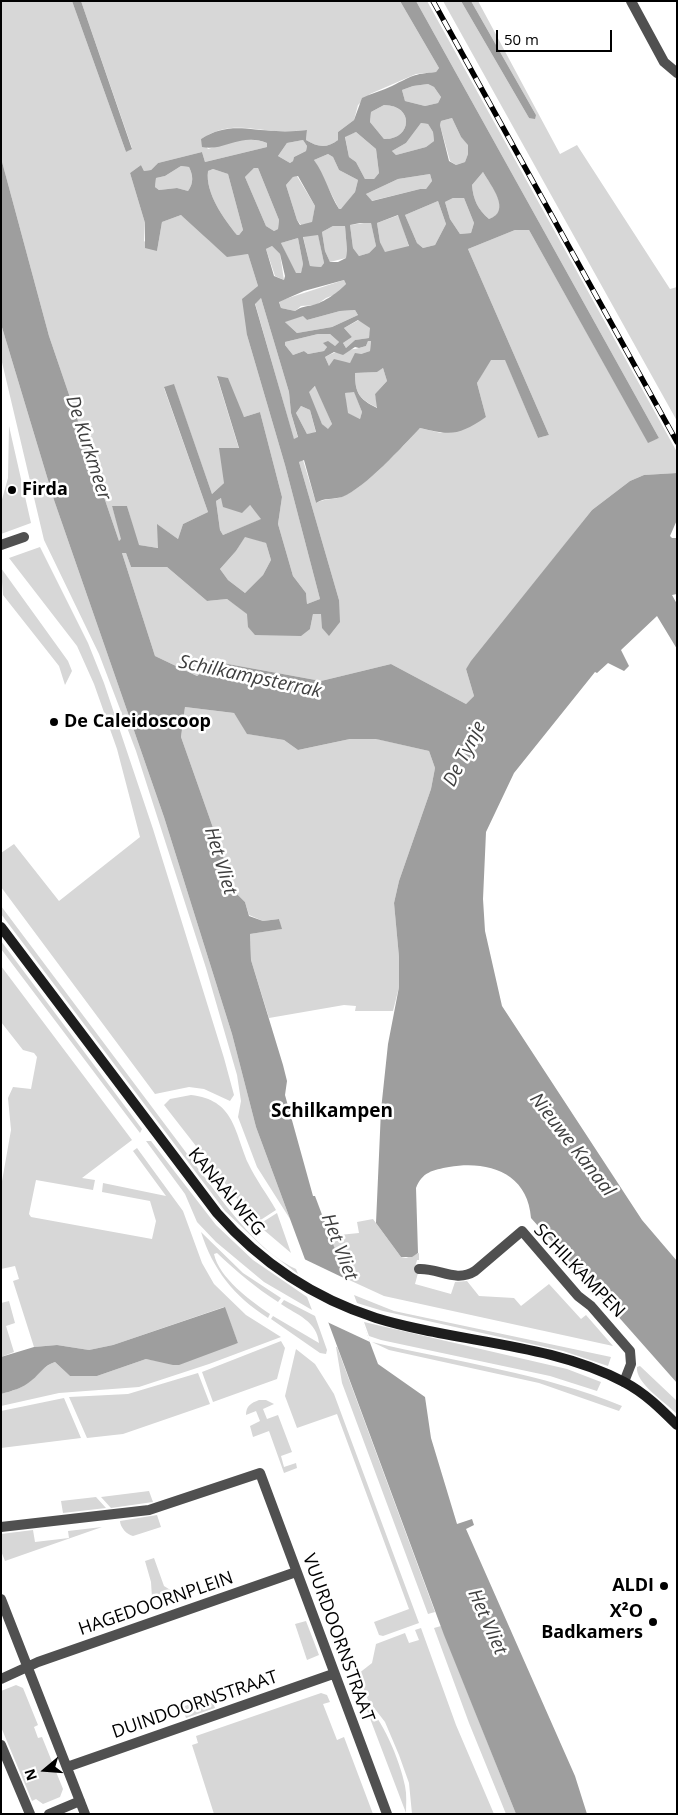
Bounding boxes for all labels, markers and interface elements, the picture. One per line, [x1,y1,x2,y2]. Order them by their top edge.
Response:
scale bar [498,20,614,52]
text: 50 m [504,29,539,49]
water label: De Kurkmeer [60,393,116,503]
place label: Firda [22,479,68,501]
marker: Firda [6,484,18,496]
water label: Schilkampsterrak [177,651,323,703]
place label: De Caleidoscoop [64,711,211,733]
marker: De Caleidoscoop [48,716,60,728]
water label: De Tynje [439,717,491,791]
water label: Het Vliet [199,825,241,897]
water label: Nieuwe Kanaal [524,1089,620,1201]
district label: Schilkampen [271,1101,393,1123]
street label: KANAALWEG [183,1144,269,1240]
water label: Het Vliet [316,1211,362,1283]
street label: SCHILKAMPEN [529,1220,629,1322]
street label: VUURDOORNSTRAAT [298,1551,378,1725]
street label: HAGEDOORNPLEIN [76,1567,236,1641]
place label: ALDI [612,1575,654,1597]
marker: ALDI [658,1580,670,1592]
water label: Het Vliet [462,1586,512,1658]
place label: X²O Badkamers [541,1601,643,1644]
marker: X²O Badkamers [647,1616,659,1628]
street label: DUINDOORNSTRAAT [109,1666,281,1744]
north arrow [20,1745,70,1795]
text: N [19,1766,41,1783]

